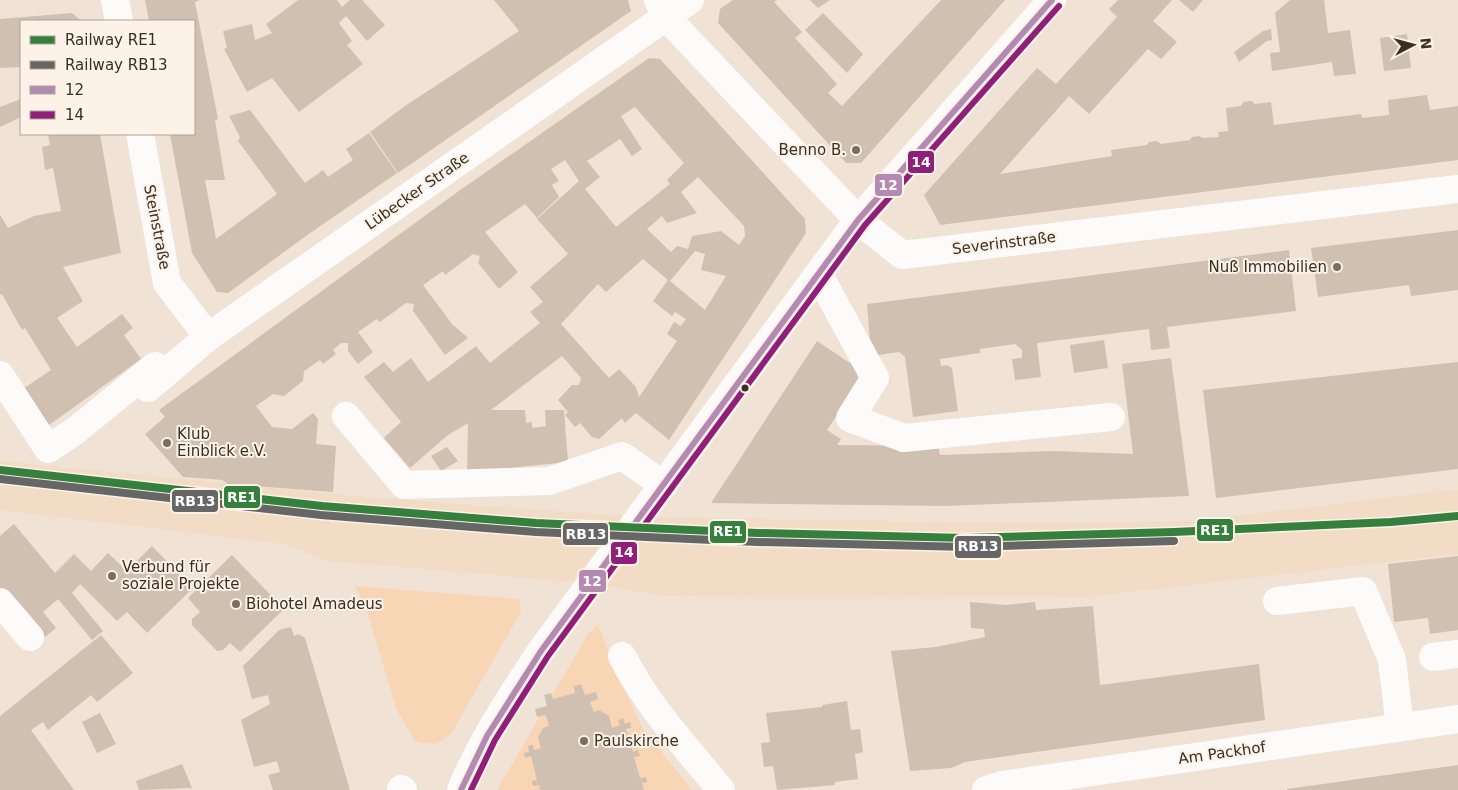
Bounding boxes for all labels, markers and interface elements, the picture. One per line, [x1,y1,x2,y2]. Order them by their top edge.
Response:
legend [20,20,195,135]
north arrow [1388,20,1438,70]
text: Railway RE1 [65,31,157,49]
text: N [1417,37,1434,50]
text: Railway RB13 [65,56,168,74]
text: 12 [65,81,84,99]
text: 14 [65,106,84,124]
place label: Benno B. [778,141,846,159]
marker: Benno B. [850,144,862,156]
street label: Lübecker Straße [362,149,472,233]
line badge: 14 [907,150,935,174]
text: 14 [911,154,931,170]
line badge: 12 [874,173,903,197]
text: 12 [878,177,898,193]
street label: Steinstraße [140,183,174,271]
street label: Severinstraße [951,228,1057,258]
place label: Nuß Immobilien [1208,258,1327,276]
marker: Nuß Immobilien [1331,261,1343,273]
unlabelled marker [740,383,750,393]
place label: Klub Einblick e.V. [177,425,267,460]
marker: Klub Einblick e.V. [161,437,173,449]
line badge: RE1 [223,485,261,509]
line badge: RB13 [171,489,219,513]
text: RE1 [227,489,257,505]
text: RB13 [175,493,215,509]
line badge: RE1 [1196,518,1234,542]
line badge: RE1 [709,520,747,544]
line badge: RB13 [562,522,609,546]
text: RE1 [1200,522,1230,538]
text: RE1 [713,523,743,539]
text: RB13 [566,526,606,542]
line badge: RB13 [954,535,1002,559]
text: RB13 [958,538,998,554]
line badge: 14 [610,541,638,565]
text: 14 [614,544,634,560]
place label: Verbund für soziale Projekte [122,558,239,593]
line badge: 12 [578,569,607,593]
marker: Verbund für soziale Projekte [106,570,118,582]
text: 12 [582,573,602,589]
place label: Biohotel Amadeus [246,595,383,613]
marker: Biohotel Amadeus [230,598,242,610]
place label: Paulskirche [594,732,679,750]
marker: Paulskirche [578,735,590,747]
street label: Am Packhof [1177,738,1268,768]

